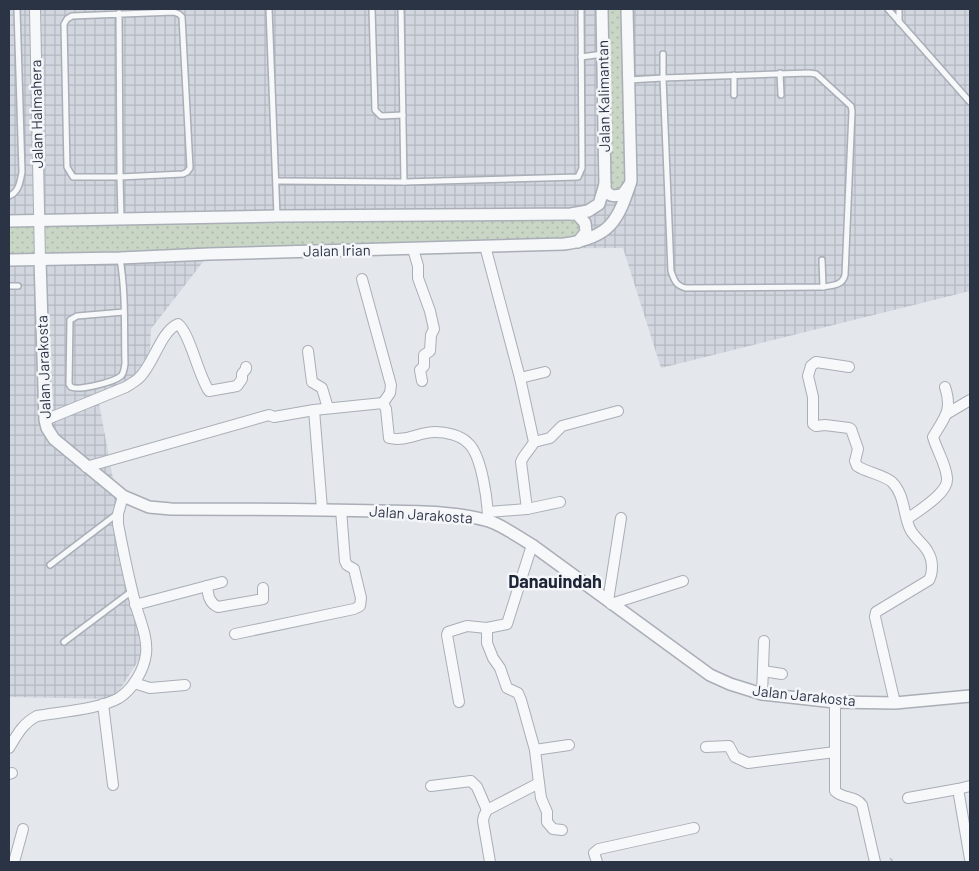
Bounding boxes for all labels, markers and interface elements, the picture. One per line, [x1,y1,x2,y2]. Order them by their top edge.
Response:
street label: Jalan Kalimantan [593,40,613,152]
street label: Jalan Halmahera [26,60,46,168]
street label: Jalan Irian [303,240,371,260]
street label: Jalan Jarakosta [32,315,54,419]
street label: Jalan Jarakosta [369,501,473,527]
district label: Danauindah [508,570,602,592]
street label: Jalan Jarakosta [752,681,857,709]

